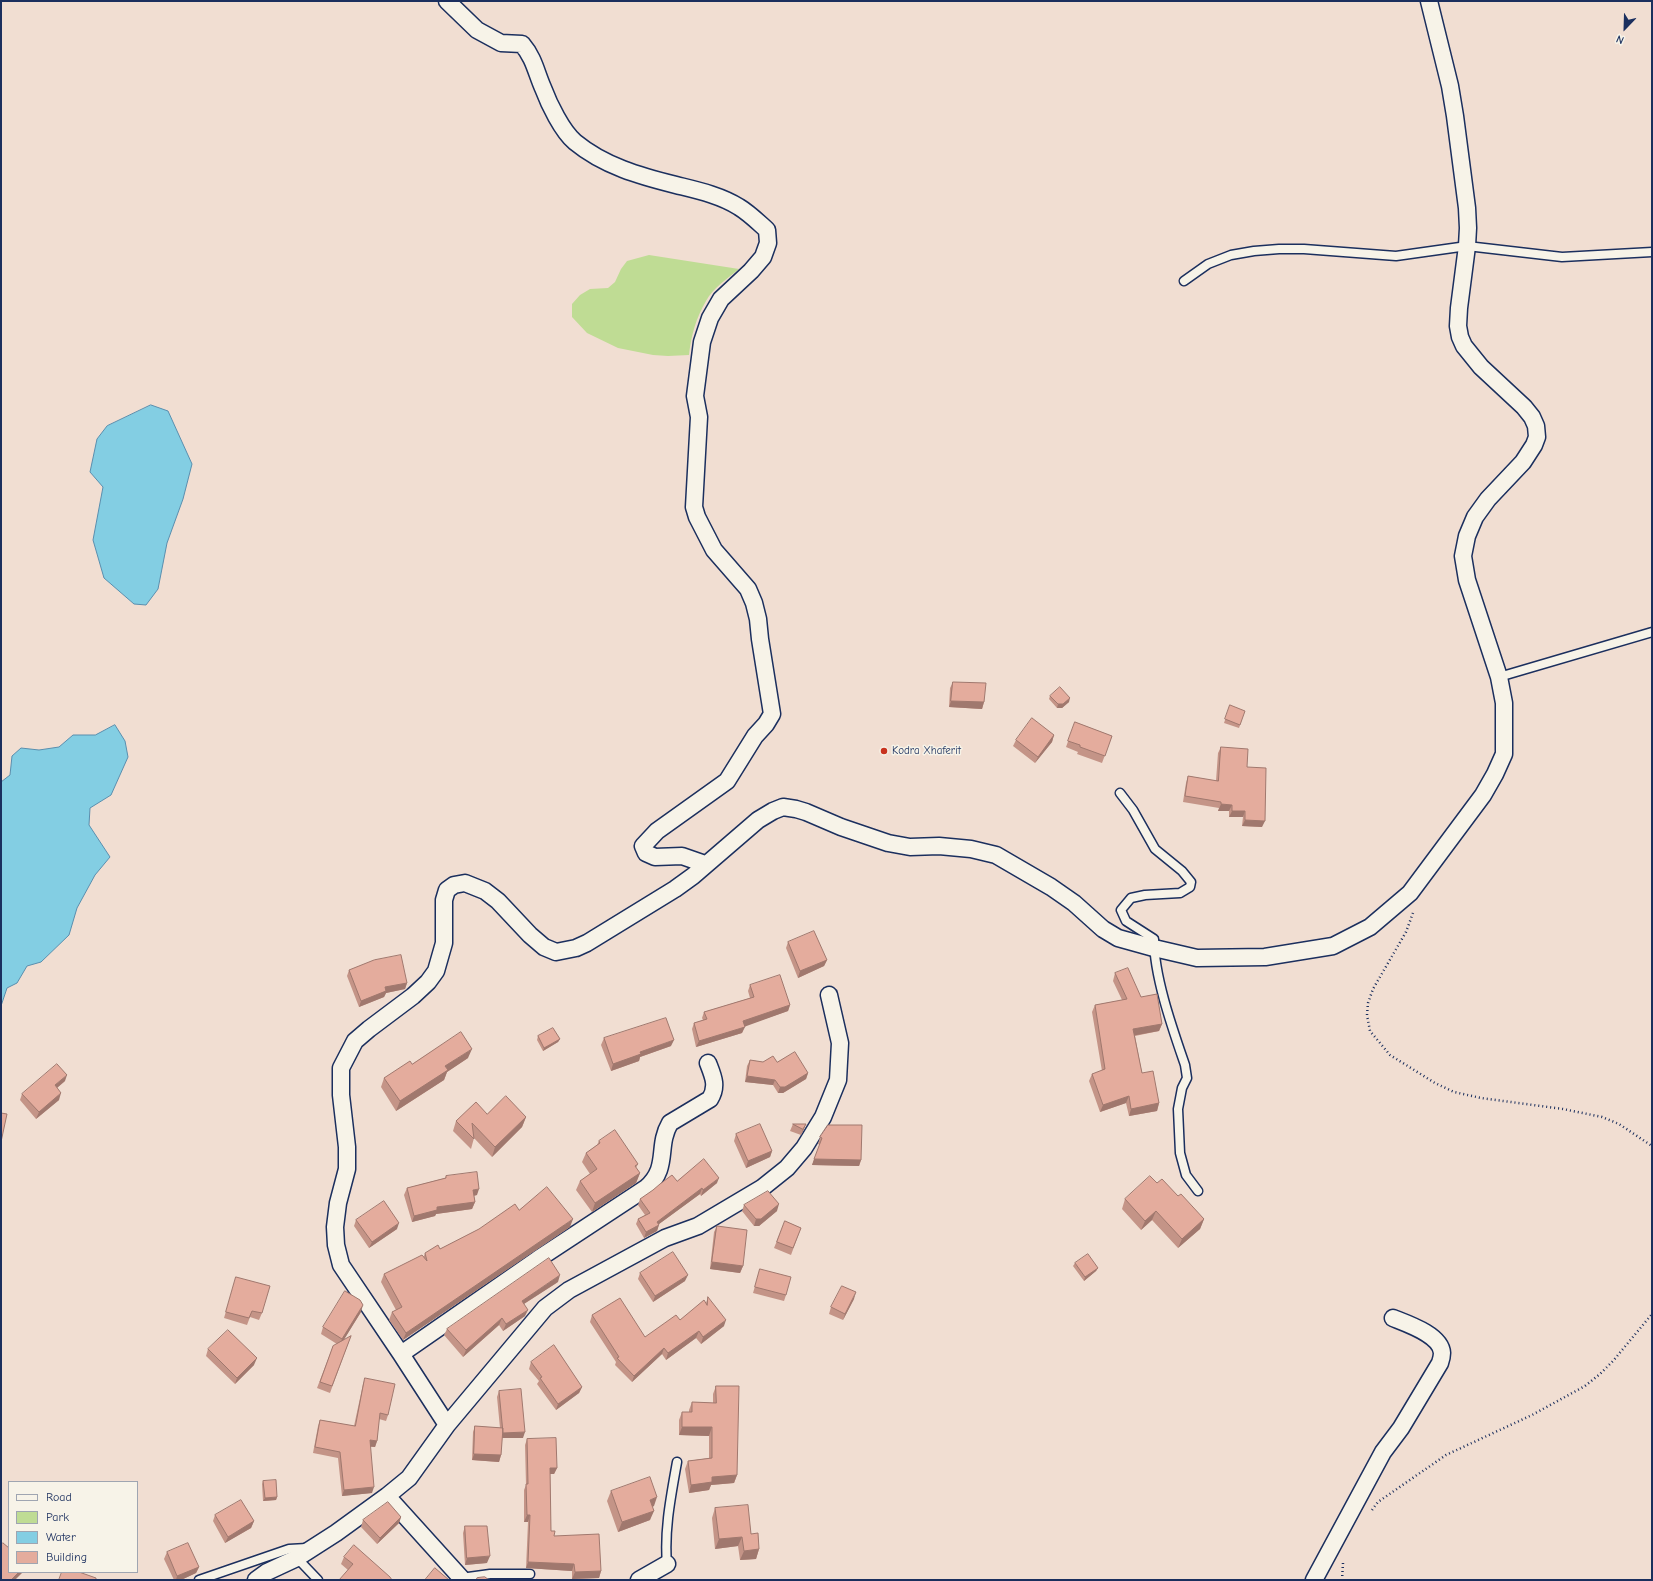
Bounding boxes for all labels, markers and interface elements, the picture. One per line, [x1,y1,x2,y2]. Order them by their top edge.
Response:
north arrow [1605,8,1645,48]
text: N [1614,32,1626,47]
place label: Kodra Xhaferit [892,744,961,758]
marker: Kodra Xhaferit [879,746,889,756]
legend [8,1481,138,1573]
text: Road [46,1490,72,1504]
text: Park [46,1510,69,1524]
text: Water [46,1530,76,1544]
text: Building [46,1550,87,1564]

